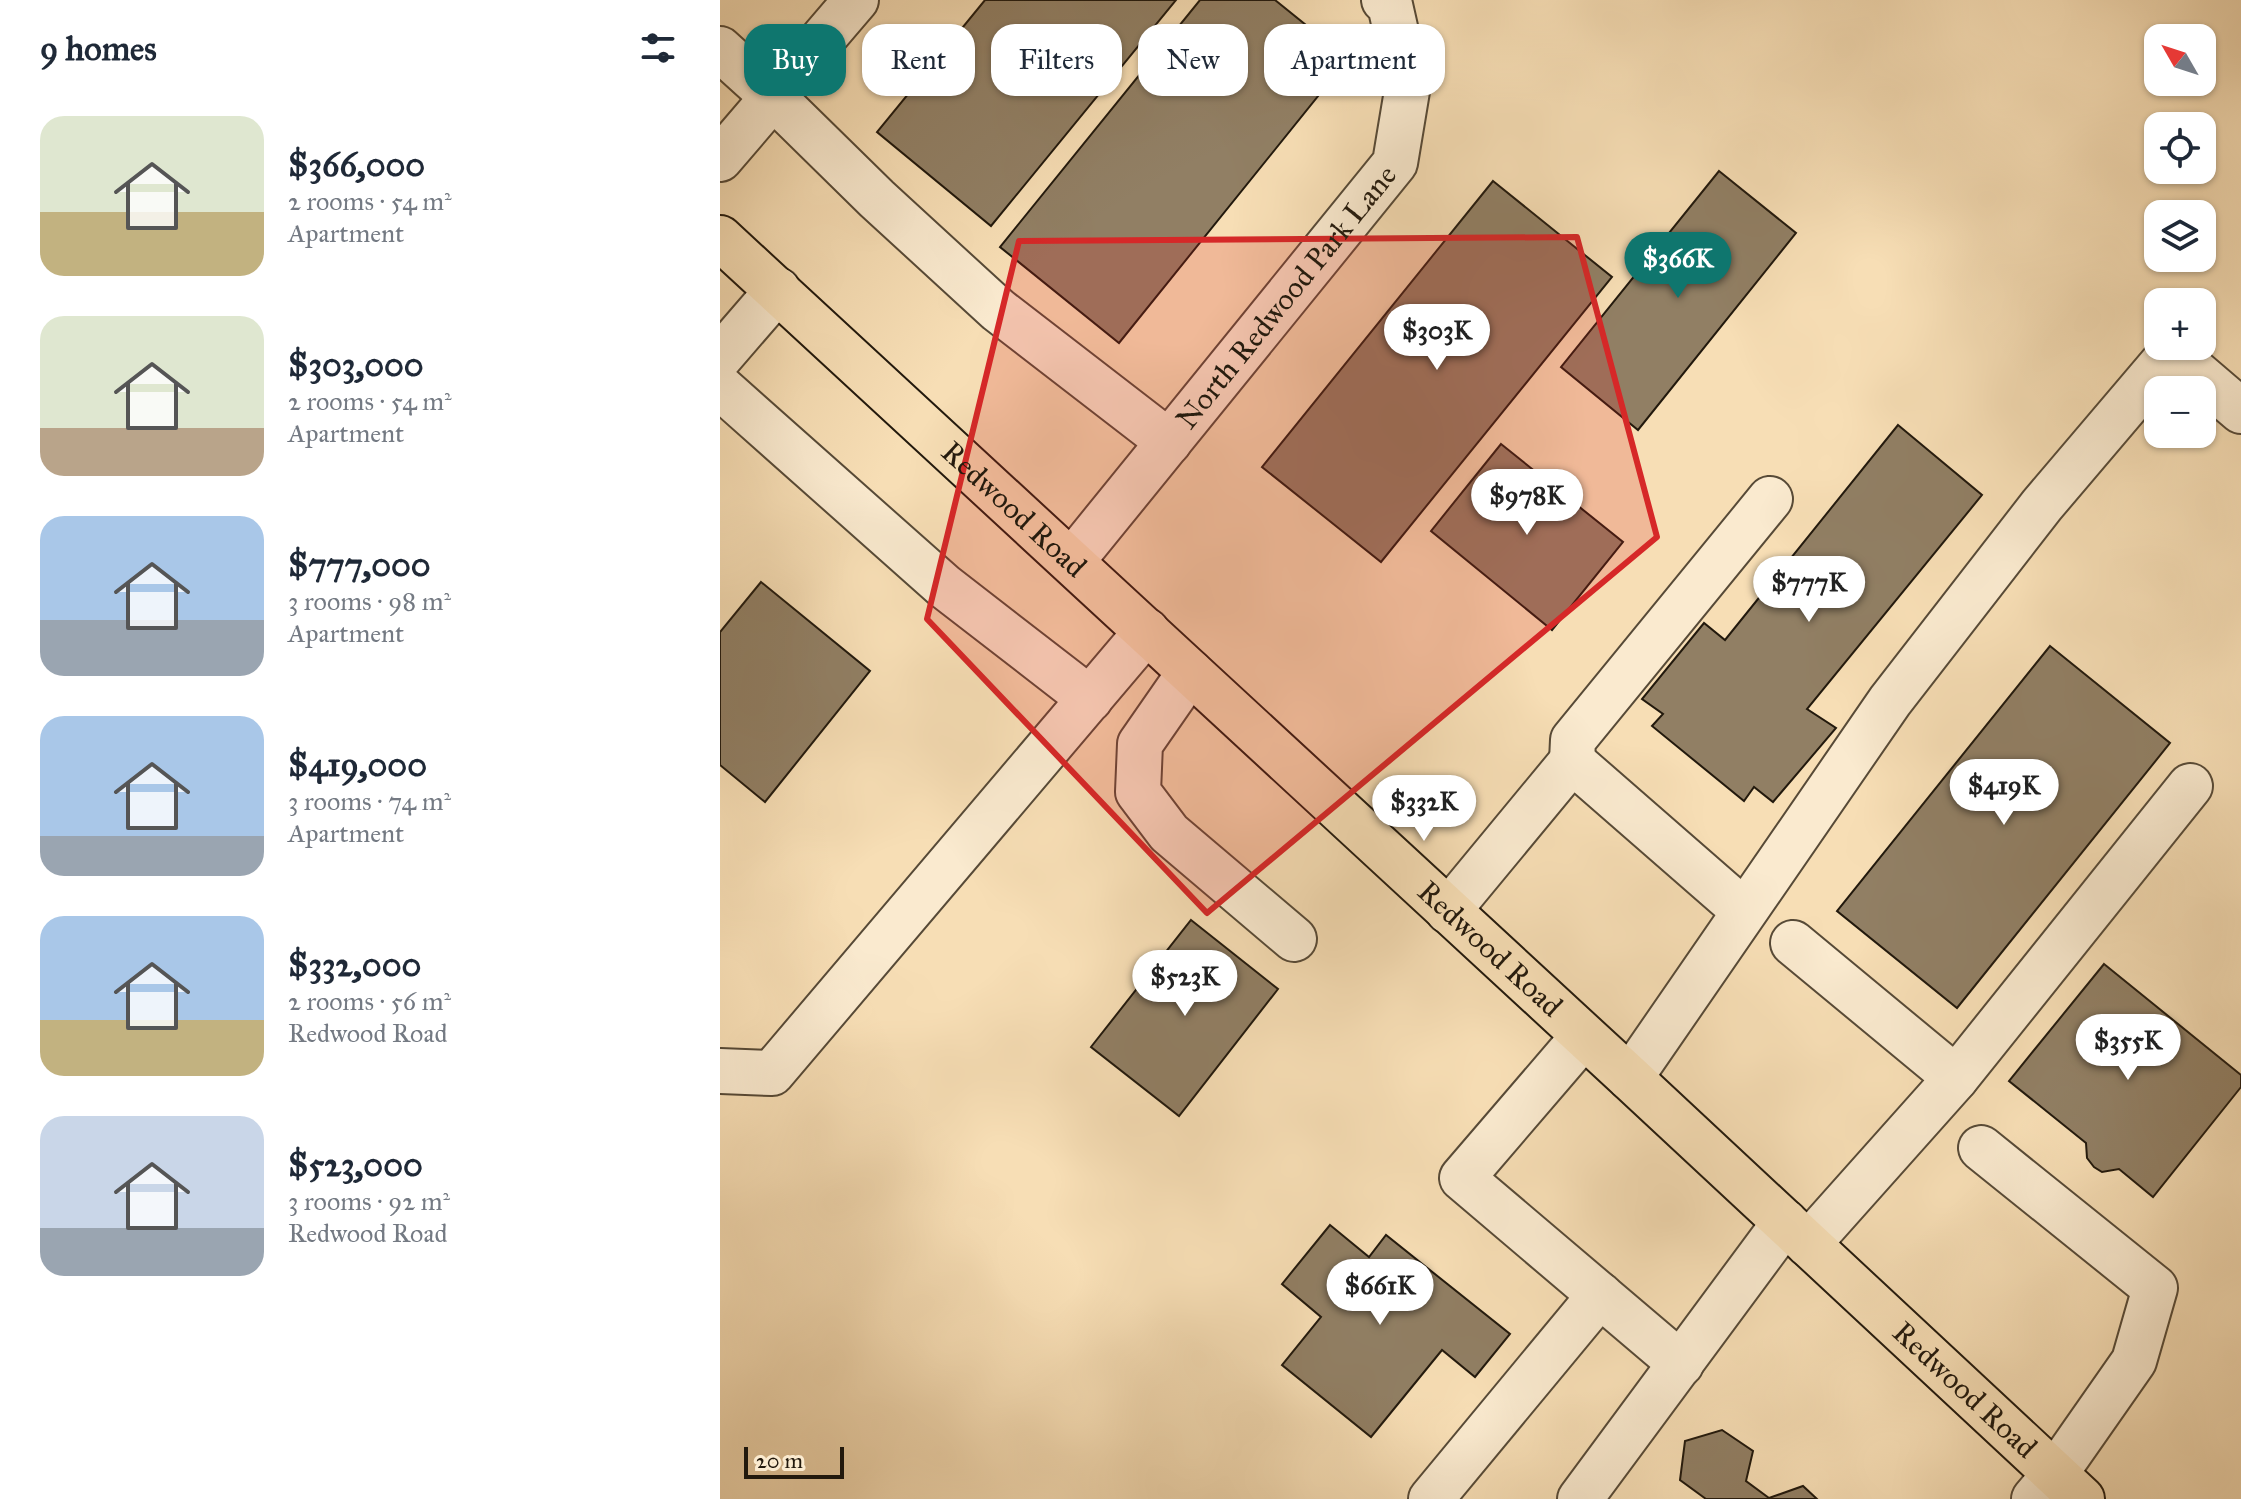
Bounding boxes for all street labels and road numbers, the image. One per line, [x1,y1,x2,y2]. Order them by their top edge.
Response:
street label: North Redwood Park Lane [1168,158,1404,436]
street label: Redwood Road [934,434,1094,585]
street label: Redwood Road [1410,873,1570,1024]
street label: Redwood Road [1885,1314,2044,1466]

